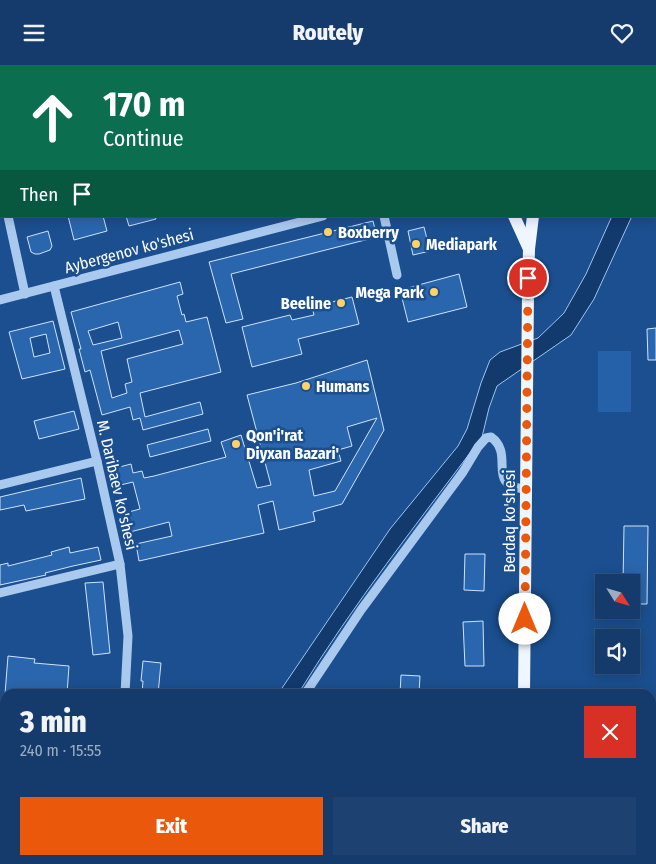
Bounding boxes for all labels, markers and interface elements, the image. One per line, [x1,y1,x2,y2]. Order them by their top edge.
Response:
icon: menu [20,19,48,47]
text: Routely [293,19,363,46]
icon: heart [608,19,636,47]
text: 170 m [103,83,186,125]
icon: ahead [20,85,85,150]
text: Continue [103,125,184,152]
icon: arrive [68,180,96,208]
text: Then [20,183,58,206]
place label: Boxberry [338,223,399,242]
street label: Aybergenov ko'shesi [62,225,196,277]
marker: Boxberry [322,226,334,238]
place label: Mediapark [426,235,498,254]
marker: Mediapark [410,238,422,250]
pin [507,257,549,299]
icon: arrive [514,264,542,292]
place label: Mega Park [356,283,425,302]
marker: Mega Park [428,286,440,298]
place label: Beeline [281,294,331,313]
marker: Beeline [335,297,347,309]
place label: Humans [316,377,370,396]
marker: Humans [300,380,312,392]
street label: M. Daribaev ko'shesi [93,418,141,552]
place label: Qon'i'rat Diyxan Bazari' [246,426,339,463]
marker: Qon'i'rat Diyxan Bazari' [230,438,242,450]
street label: Berdaq ko'shesi [500,469,519,573]
north arrow [595,574,640,619]
map controls [595,574,640,674]
position arrow [498,592,550,644]
button: sound [595,629,640,674]
text: 3 min [20,704,87,740]
button: close [584,706,636,758]
text: 240 m · 15:55 [20,741,101,760]
button: Exit [20,797,323,855]
button: Share [333,797,636,855]

